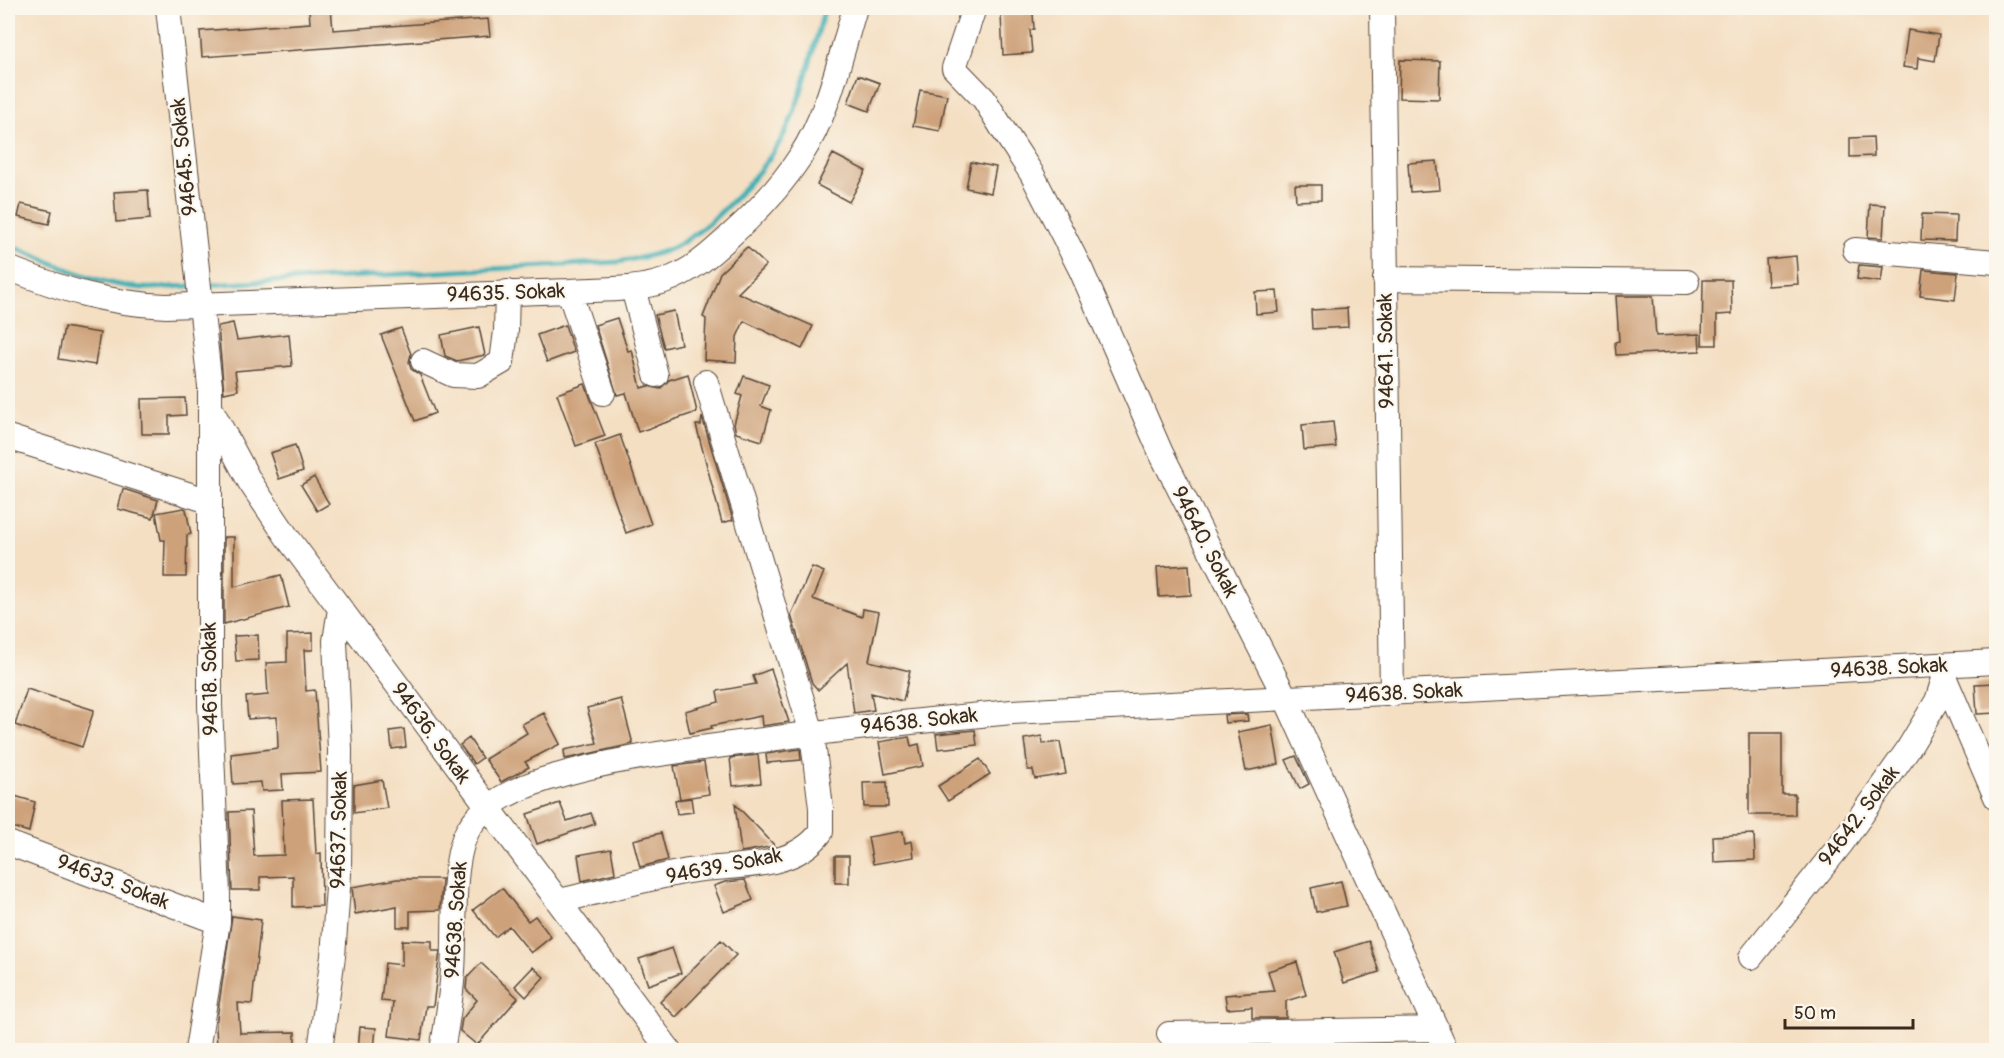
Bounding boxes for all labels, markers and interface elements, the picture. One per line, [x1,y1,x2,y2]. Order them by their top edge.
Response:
street label: 94645. Sokak [164,96,204,217]
street label: 94635. Sokak [446,277,566,309]
street label: 94641. Sokak [1371,293,1401,409]
street label: 94640. Sokak [1165,482,1245,603]
street label: 94618. Sokak [196,622,224,736]
street label: 94638. Sokak [1830,651,1949,685]
street label: 94638. Sokak [1345,676,1464,710]
street label: 94636. Sokak [385,677,477,789]
street label: 94638. Sokak [859,701,979,741]
street label: 94642. Sokak [1812,760,1906,872]
street label: 94637. Sokak [324,771,354,889]
street label: 94639. Sokak [664,841,785,890]
street label: 94633. Sokak [53,848,173,916]
street label: 94638. Sokak [438,860,474,980]
scale bar [1785,992,1912,1030]
text: 50 m [1794,1002,1836,1025]

